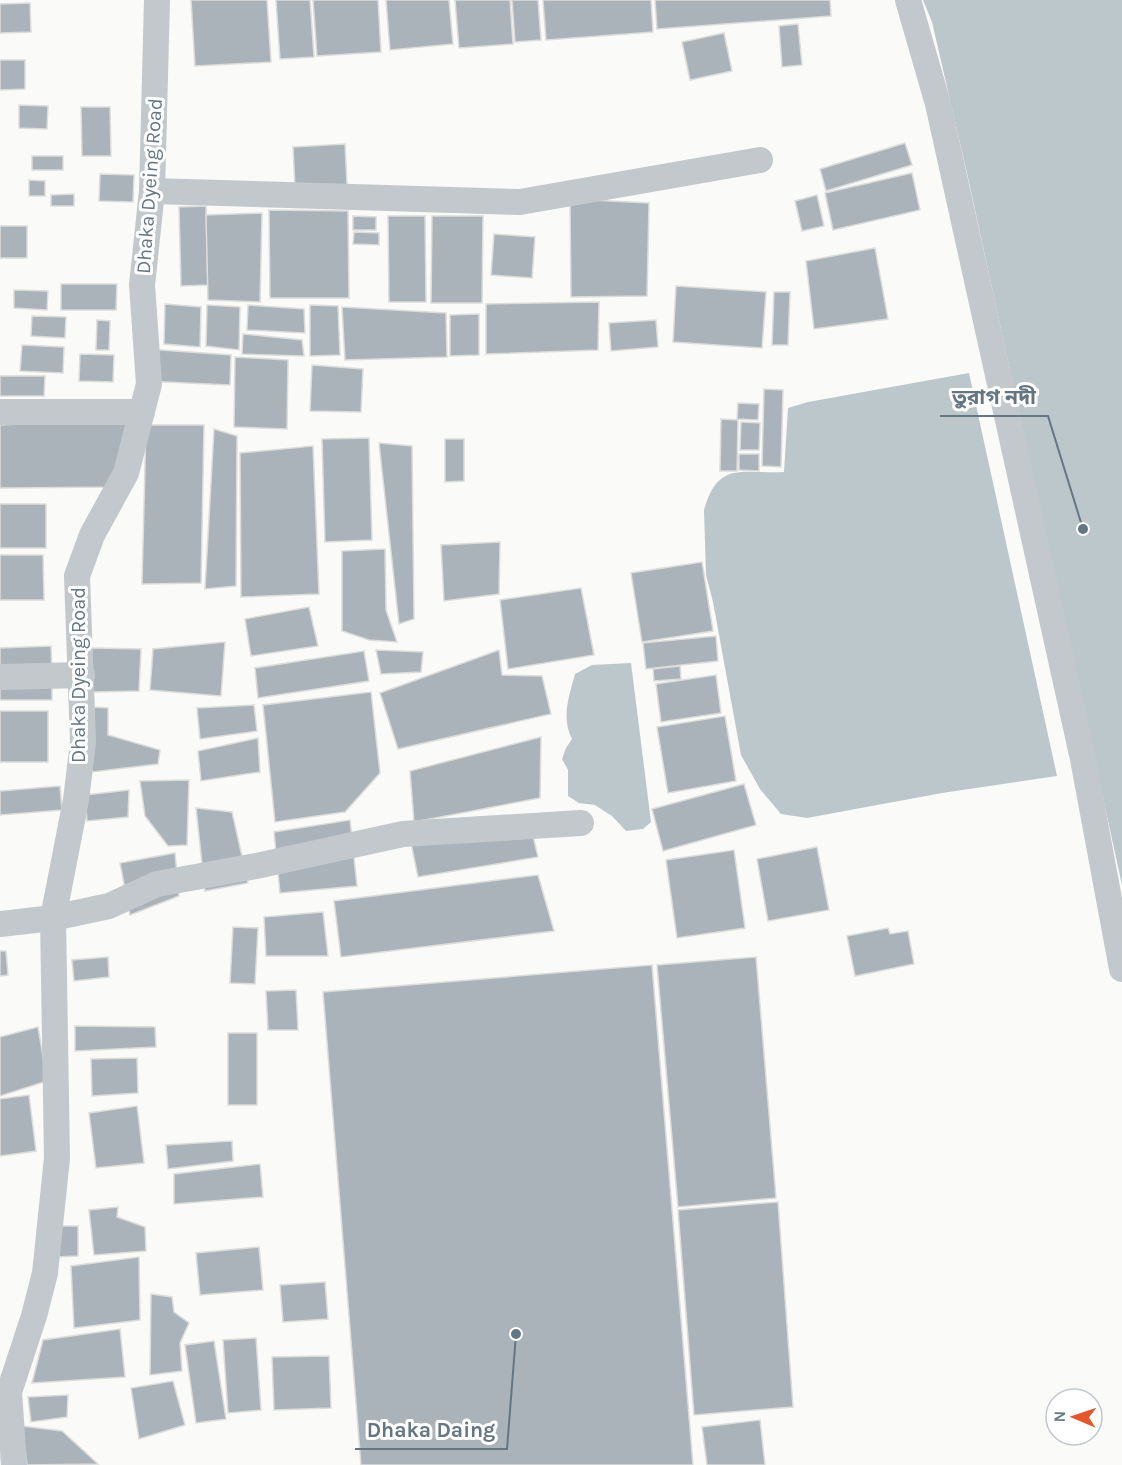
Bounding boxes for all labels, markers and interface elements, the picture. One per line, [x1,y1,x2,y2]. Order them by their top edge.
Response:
street label: Dhaka Dyeing Road [132,97,167,275]
callout: তুরাগ নদী [940,377,1048,416]
text: তুরাগ নদী [951,385,1037,409]
street label: Dhaka Dyeing Road [67,587,90,763]
north arrow [1044,1387,1104,1447]
callout: Dhaka Daing [355,1410,507,1449]
text: N [1050,1410,1069,1423]
text: Dhaka Daing [367,1418,495,1442]

